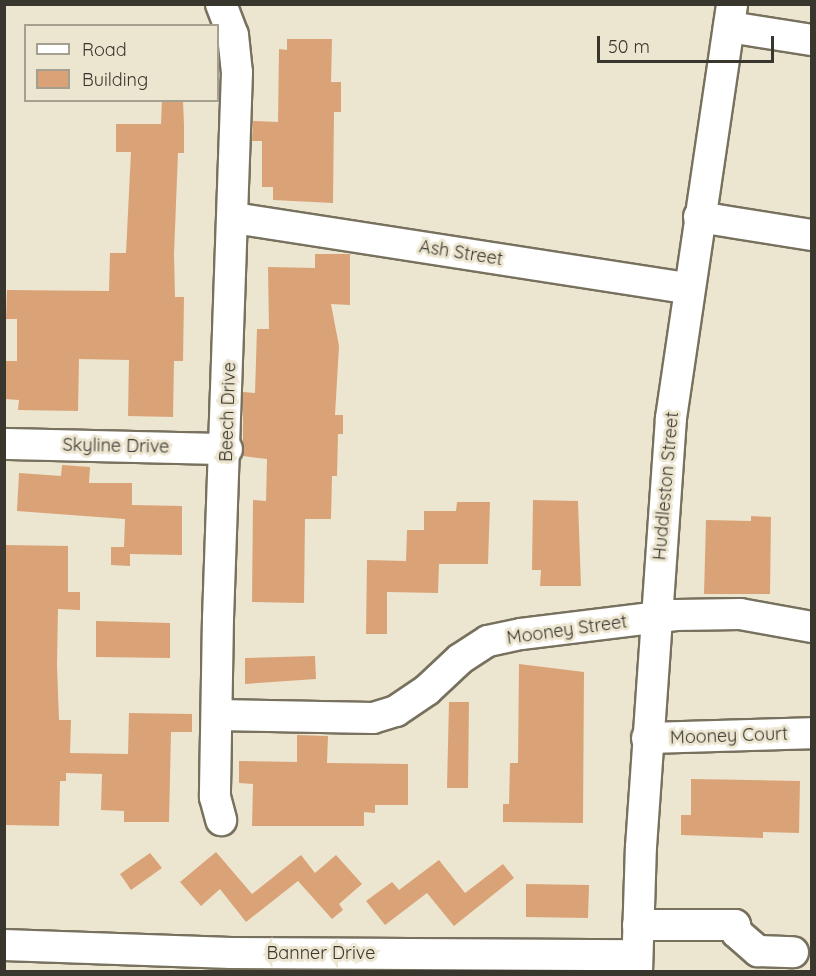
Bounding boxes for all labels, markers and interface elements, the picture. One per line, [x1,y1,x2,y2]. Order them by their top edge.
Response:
legend [24,24,219,102]
scale bar [600,24,777,62]
text: 50 m [608,35,650,58]
text: Road [82,38,127,61]
text: Building [82,68,148,91]
street label: Ash Street [418,236,504,270]
street label: Beech Drive [215,362,241,462]
street label: Huddleston Street [649,411,683,561]
street label: Skyline Drive [62,434,170,458]
street label: Mooney Street [505,611,629,649]
street label: Mooney Court [670,723,788,749]
street label: Banner Drive [267,942,375,964]

